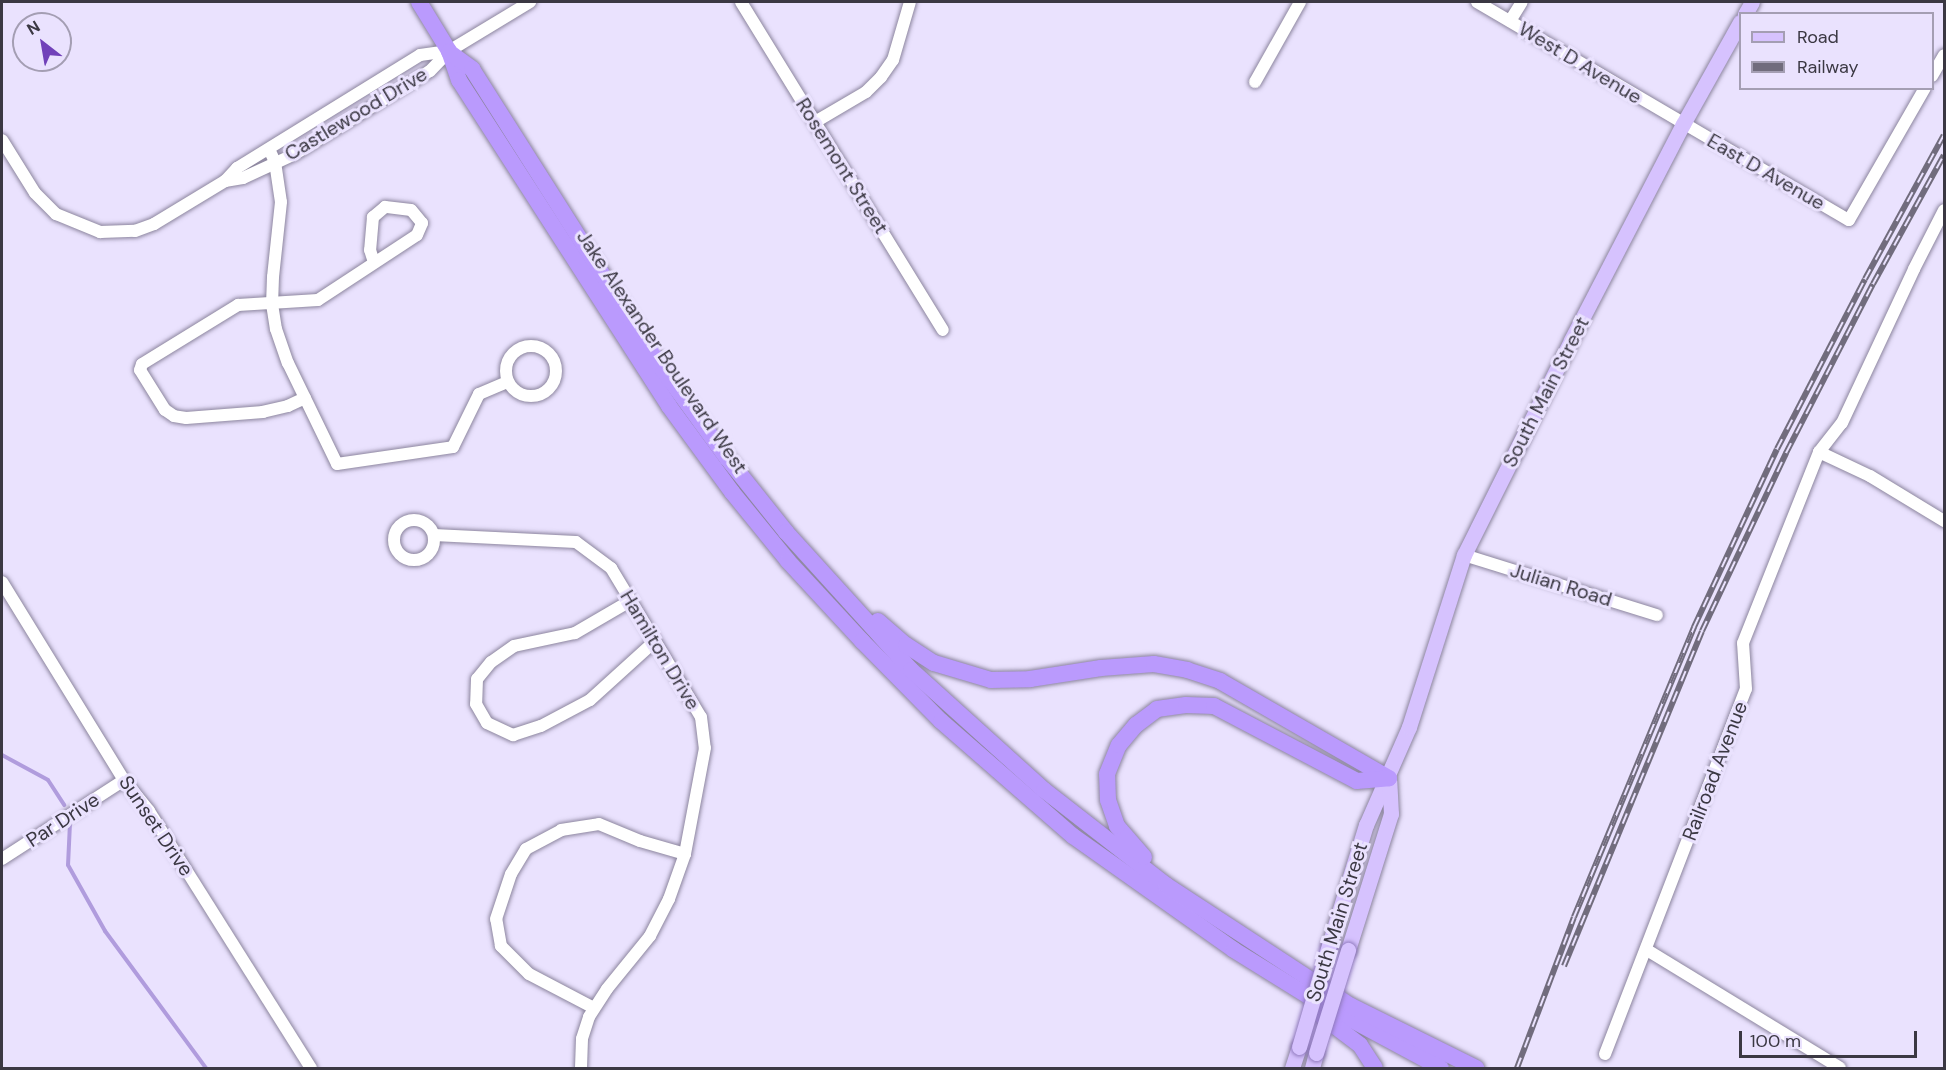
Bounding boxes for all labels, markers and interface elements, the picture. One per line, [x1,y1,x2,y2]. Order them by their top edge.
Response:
north arrow [12,12,72,72]
legend [1739,12,1934,90]
text: N [23,16,44,40]
street label: West D Avenue [1514,17,1646,109]
text: Road [1797,25,1839,49]
text: Railway [1797,55,1859,79]
street label: Castlewood Drive [280,62,432,166]
street label: Rosemont Street [791,94,893,238]
street label: East D Avenue [1703,129,1829,215]
street label: Jake Alexander Boulevard West [571,226,753,478]
street label: South Main Street [1498,313,1594,471]
street label: Julian Road [1507,558,1615,612]
street label: Hamilton Drive [615,586,705,714]
street label: Railroad Avenue [1677,698,1753,844]
street label: Sunset Drive [114,771,198,881]
street label: Par Drive [22,788,104,852]
street label: South Main Street [1301,839,1373,1005]
scale bar [1742,1019,1920,1057]
text: 100 m [1750,1029,1801,1053]

